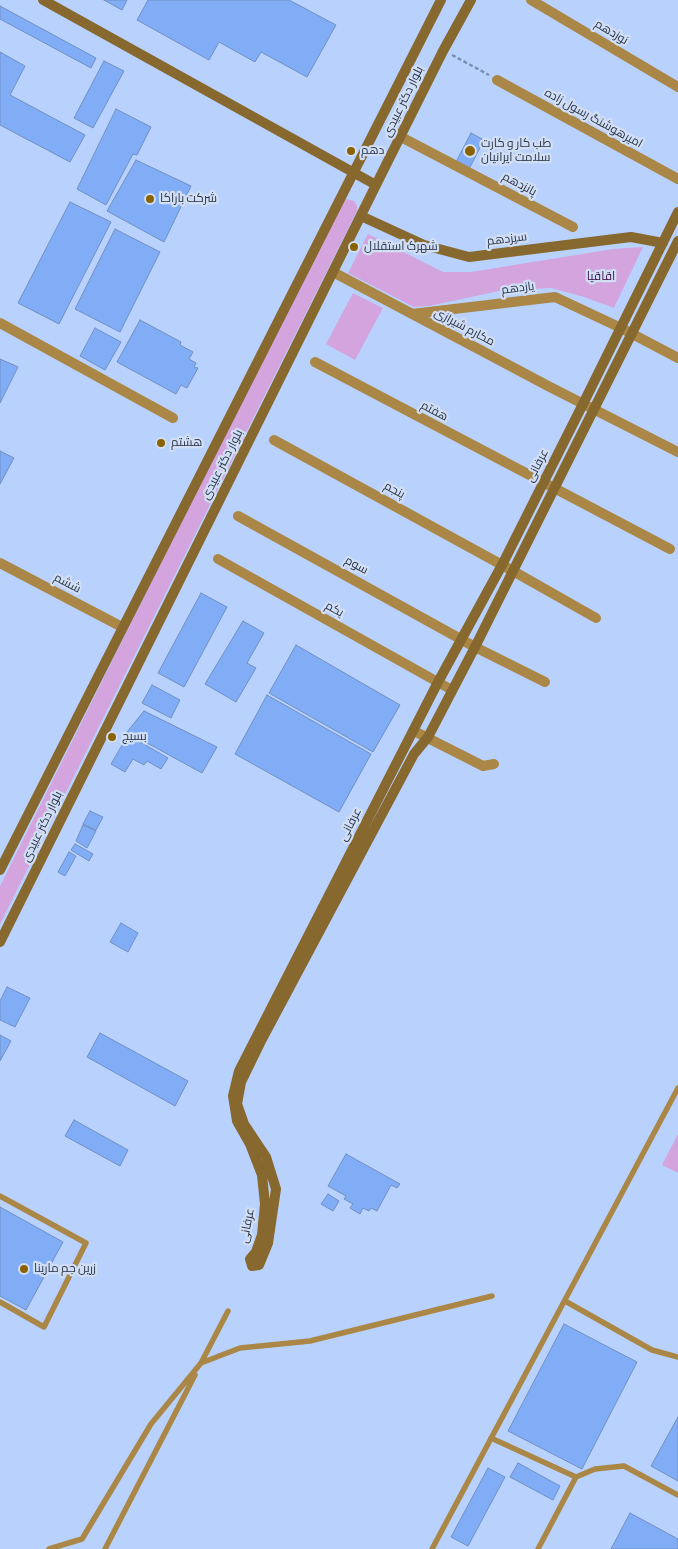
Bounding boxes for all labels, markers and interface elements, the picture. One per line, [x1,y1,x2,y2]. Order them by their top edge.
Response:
street label: نوزدهم [592,17,630,49]
street label: بلوار دکتر عبیدی [381,64,427,140]
street label: امیرهوشنگ رسول زاده [541,86,645,152]
place label: طب کار و کارت سلامت ایرانیان [481,137,551,165]
place label: دهم [361,144,384,158]
marker: طب کار و کارت سلامت ایرانیان [463,144,477,158]
marker: دهم [345,145,357,157]
street label: پانزدهم [499,170,539,200]
place label: شرکت باراکا [160,192,217,206]
marker: شرکت باراکا [144,193,156,205]
street label: سیزدهم [486,230,528,250]
place label: شهرک استقلال [364,240,438,254]
marker: شهرک استقلال [348,241,360,253]
park label: اقاقیا [587,270,615,284]
street label: یازدهم [501,280,535,298]
street label: مکارم شیرازی [431,306,497,350]
street label: هفتم [418,399,450,425]
street label: بلوار دکتر عبیدی [199,428,247,502]
place label: هشتم [171,436,202,450]
marker: هشتم [155,437,167,449]
street label: عرفانی [524,447,552,485]
street label: پنجم [381,479,407,503]
street label: سوم [342,554,370,578]
street label: ششم [51,571,83,597]
street label: یکم [322,599,346,621]
place label: بسیج [122,730,147,744]
marker: بسیج [106,731,118,743]
street label: بلوار دکتر عبیدی [20,789,66,865]
street label: عرفانی [337,806,365,844]
street label: عرفانی [238,1207,258,1245]
place label: زرین جم مارینا [34,1262,96,1276]
marker: زرین جم مارینا [18,1263,30,1275]

